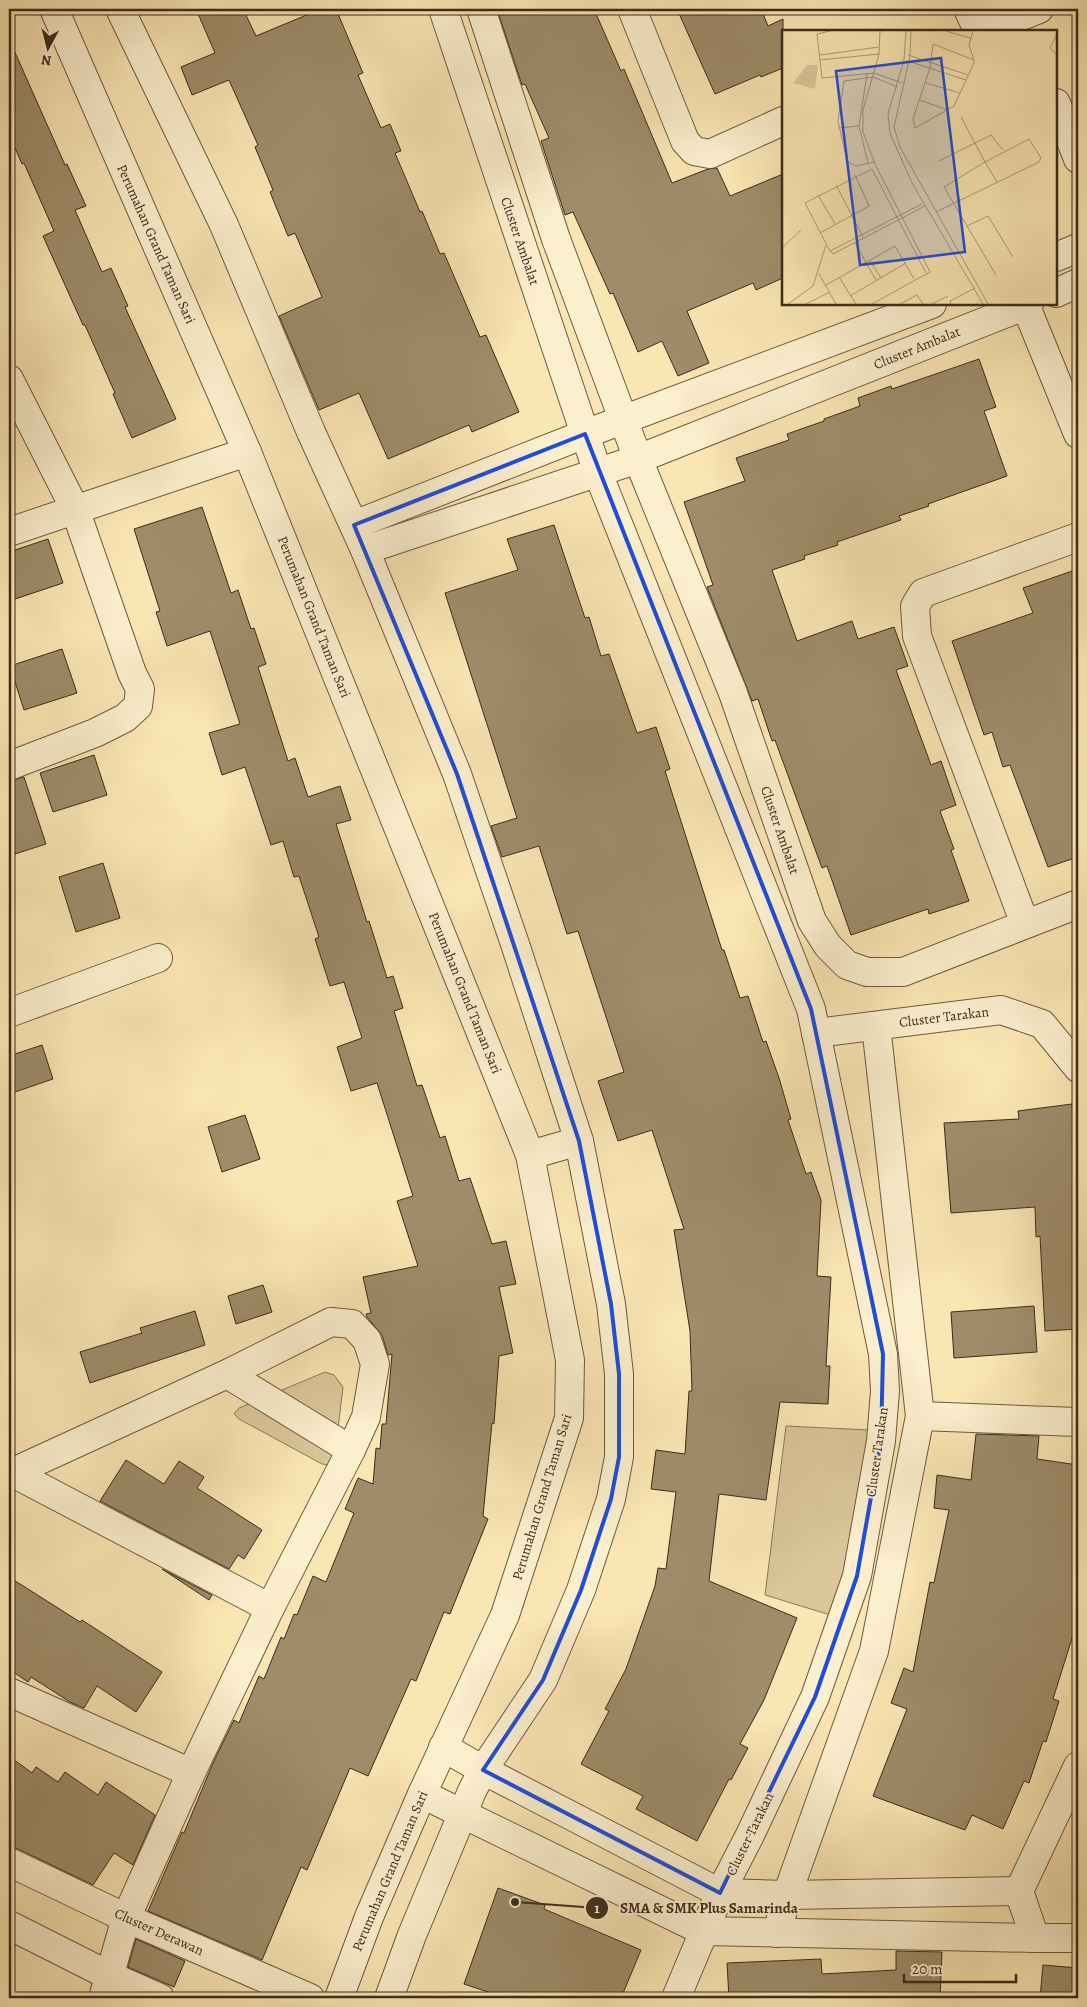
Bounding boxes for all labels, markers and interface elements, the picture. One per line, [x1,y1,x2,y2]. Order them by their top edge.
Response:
north arrow [22,22,72,72]
inset map [782,30,1057,305]
text: N [40,50,53,70]
street label: Perumahan Grand Taman Sari [112,161,200,327]
street label: Cluster Ambalat [496,194,544,288]
street label: Cluster Ambalat [871,322,964,374]
street label: Perumahan Grand Taman Sari [273,533,355,701]
street label: Cluster Ambalat [756,783,804,877]
street label: Perumahan Grand Taman Sari [424,909,506,1077]
street label: Cluster Tarakan [898,1002,990,1032]
street label: Cluster Tarakan [861,1406,893,1498]
street label: Perumahan Grand Taman Sari [508,1412,576,1582]
street label: Perumahan Grand Taman Sari [348,1788,433,1954]
street label: Cluster Tarakan [722,1789,779,1879]
callout: SMA & SMK Plus Samarinda [585,1893,808,1923]
text: 1 [594,1898,600,1918]
text: SMA & SMK Plus Samarinda [620,1898,799,1918]
street label: Cluster Derawan [111,1904,207,1960]
scale bar [904,1952,1017,1984]
text: 20 m [912,1959,943,1979]

